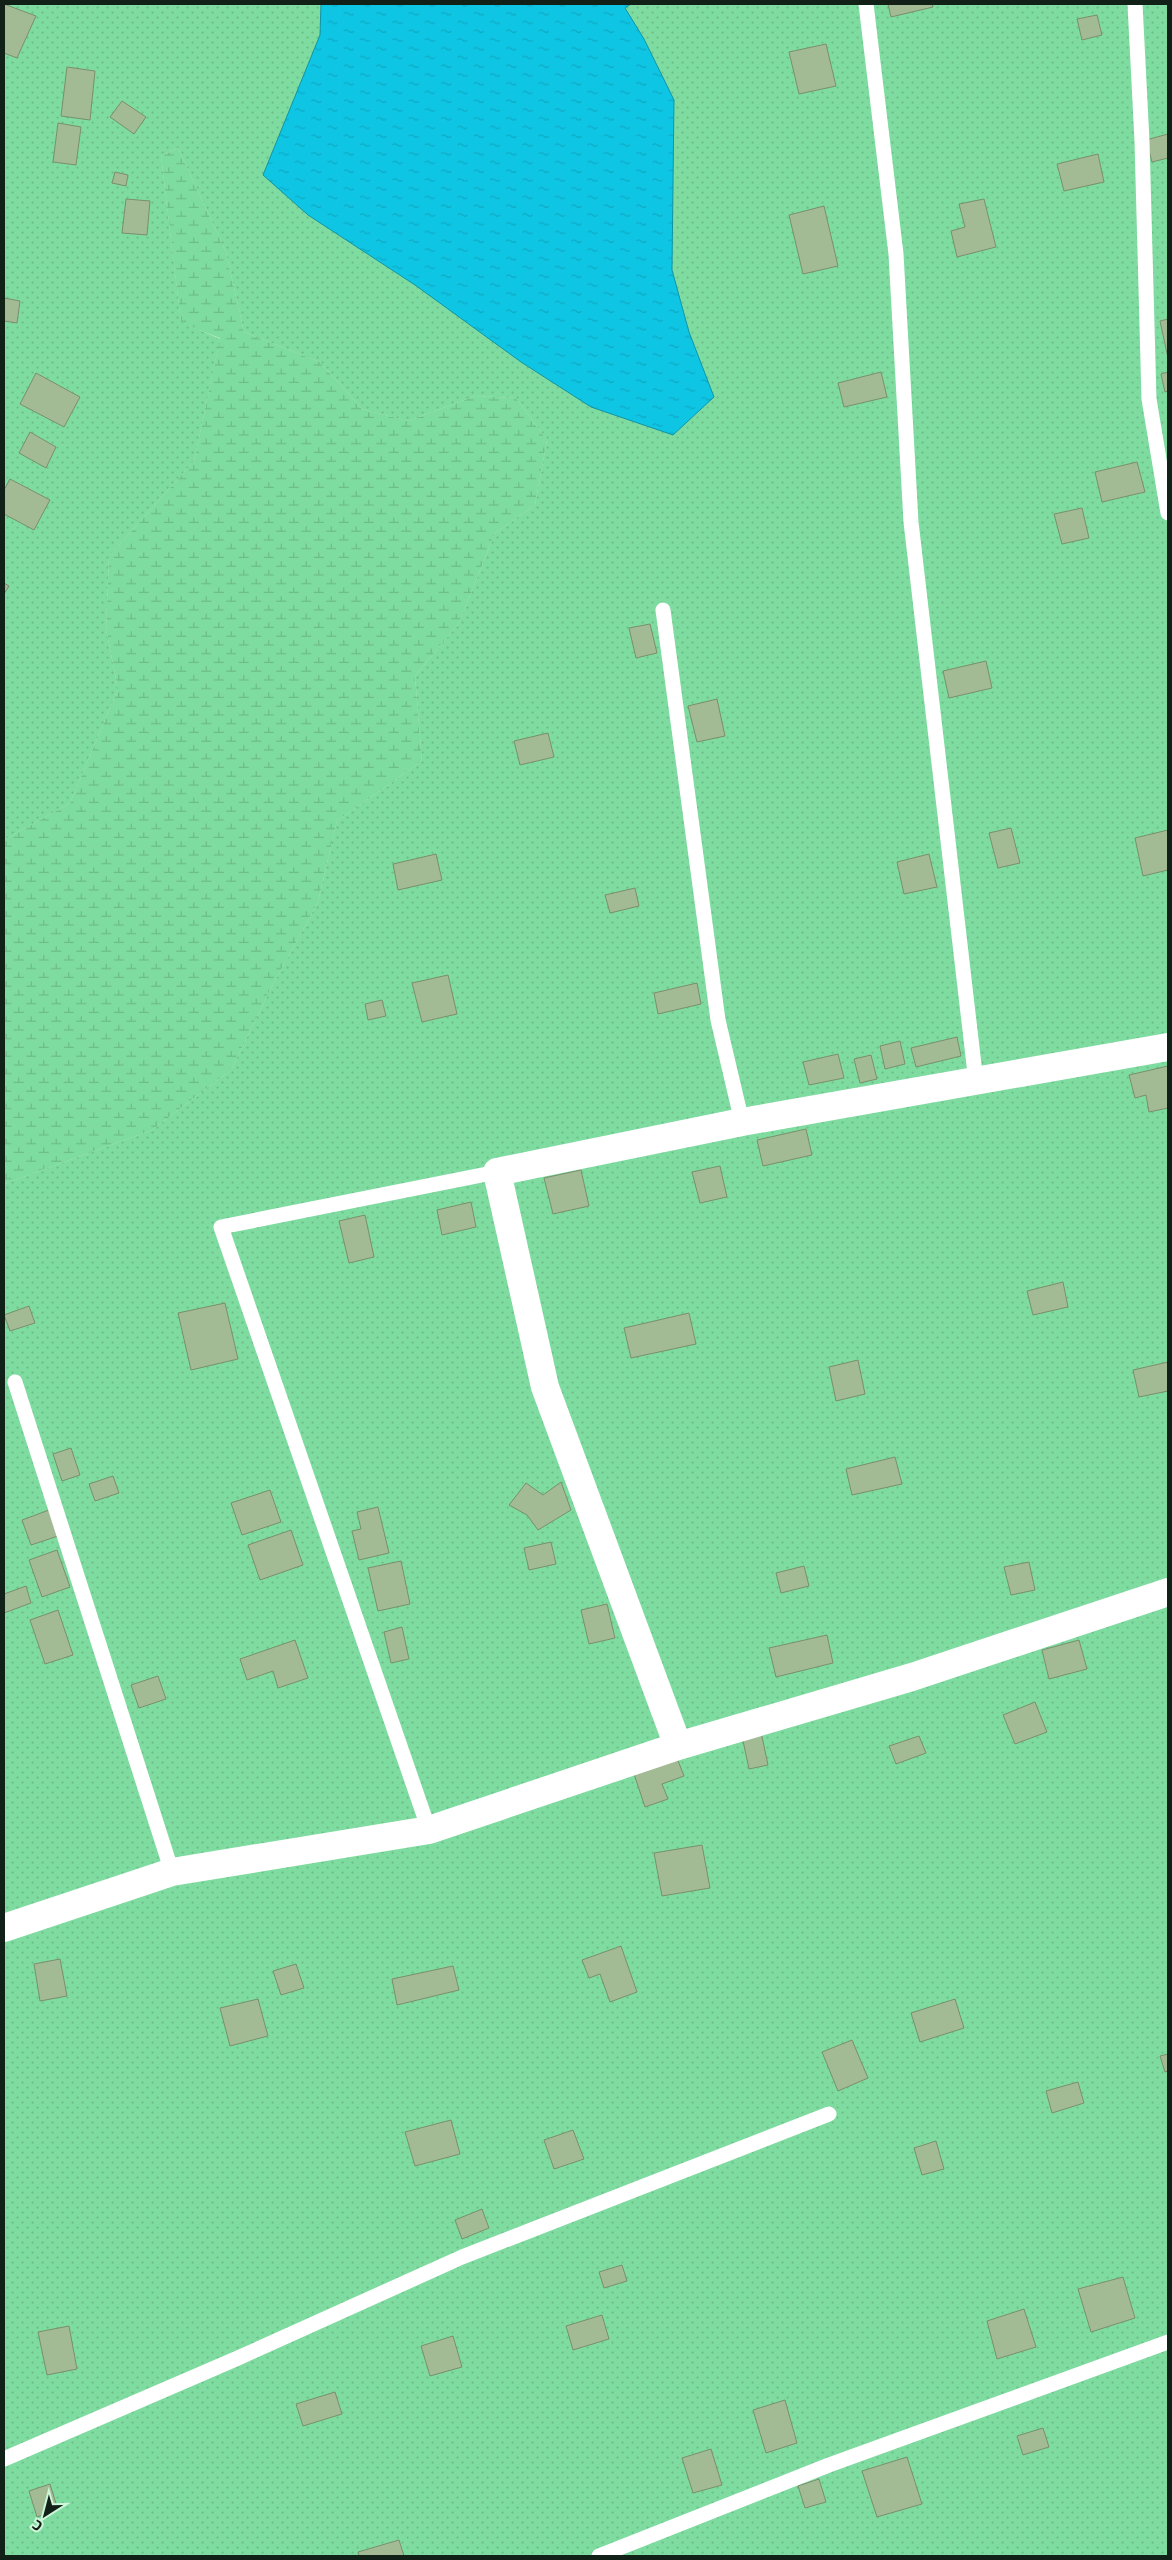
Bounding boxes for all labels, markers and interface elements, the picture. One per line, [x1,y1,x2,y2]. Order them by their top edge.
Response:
north arrow [20,2490,70,2540]
text: С [29,2517,45,2535]

